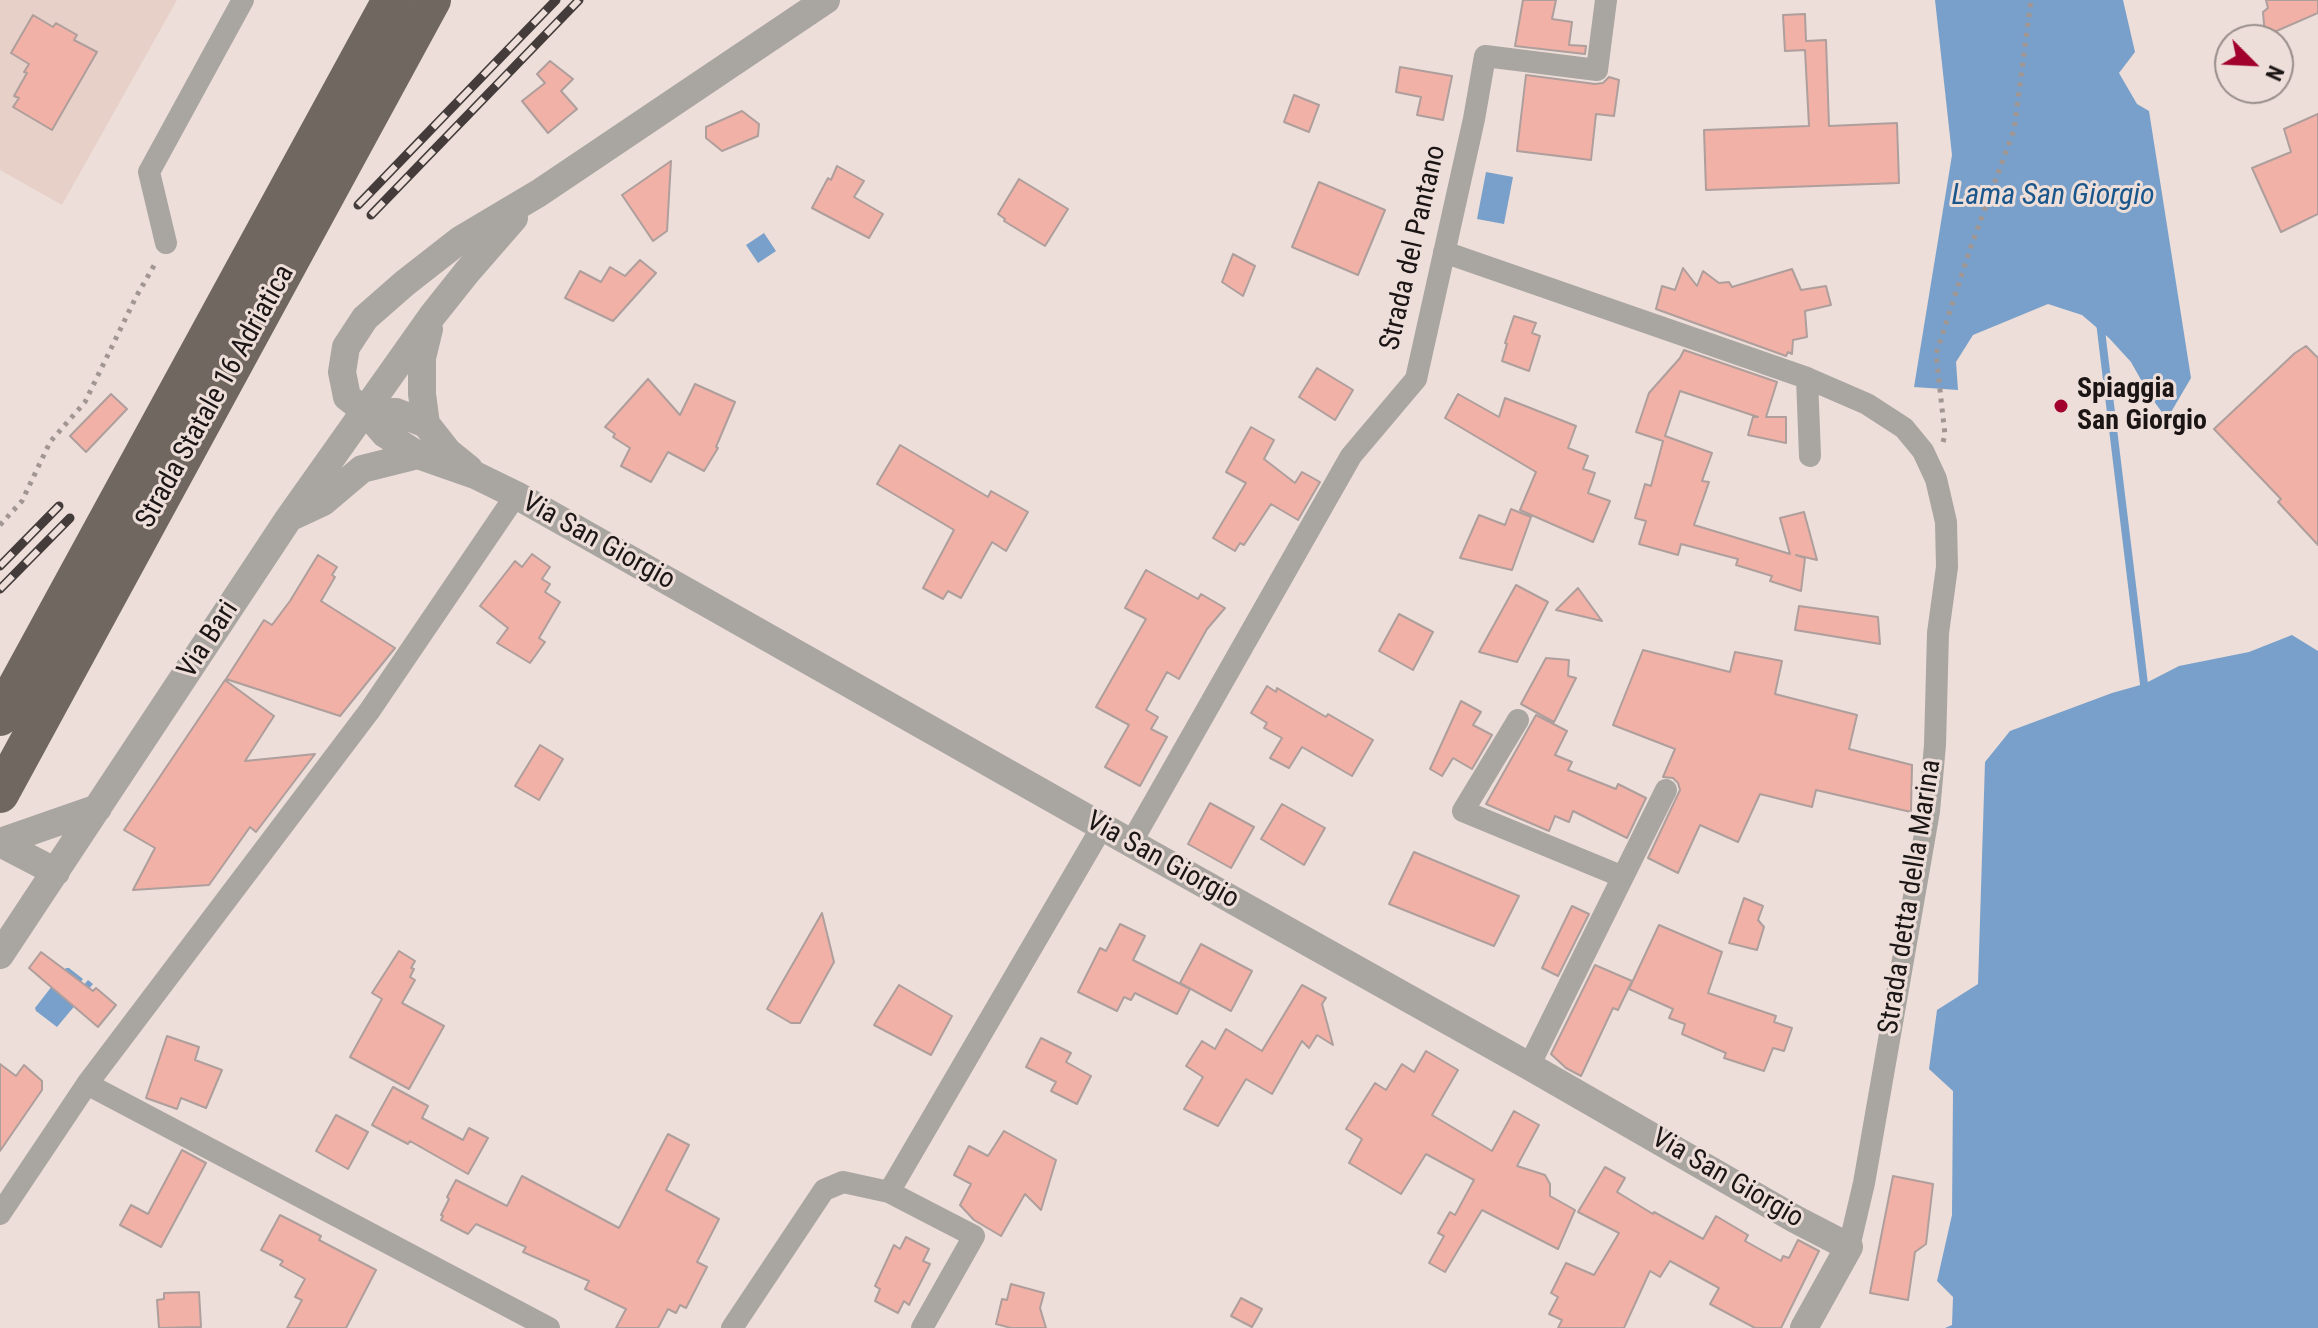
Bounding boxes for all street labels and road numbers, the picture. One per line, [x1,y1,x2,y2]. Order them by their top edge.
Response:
street label: Strada del Pantano [1374,142,1454,354]
street label: Strada Statale 16 Adriatica [130,260,302,534]
street label: Via San Giorgio [516,486,680,598]
street label: Via Bari [172,595,246,685]
street label: Strada detta della Marina [1873,757,1949,1037]
street label: Via San Giorgio [1080,805,1244,917]
street label: Via San Giorgio [1645,1122,1809,1236]

